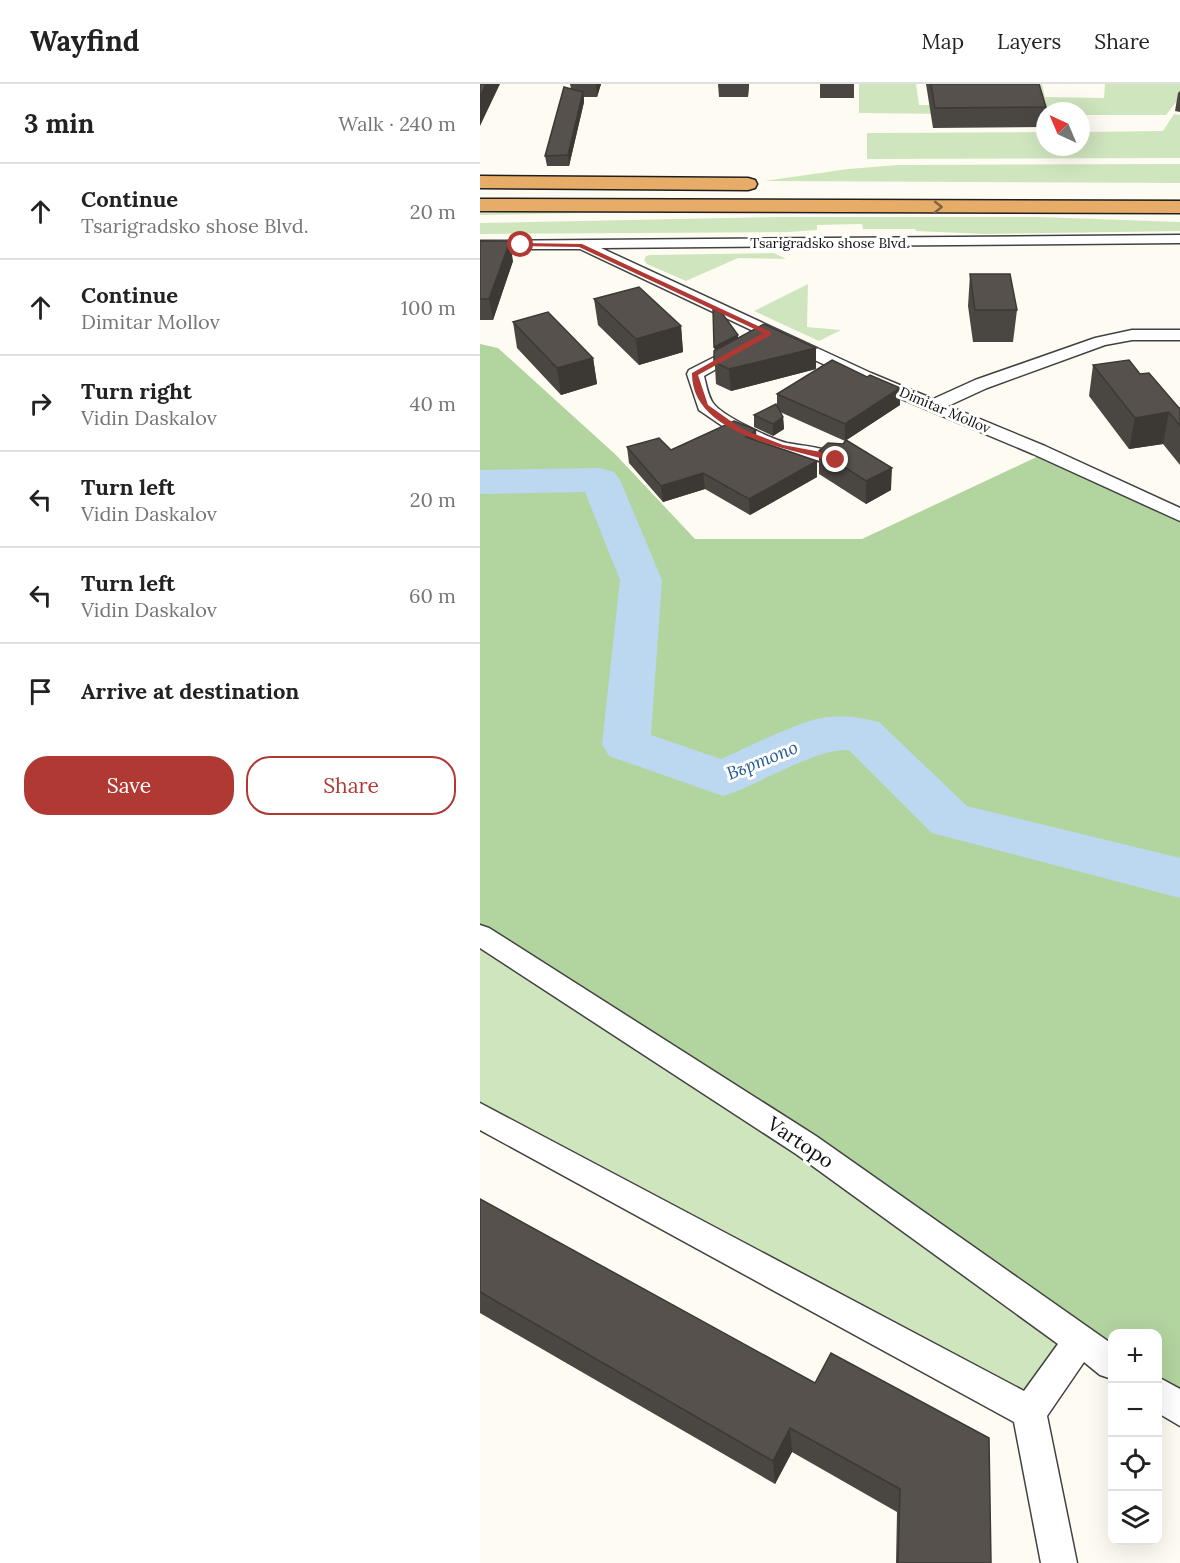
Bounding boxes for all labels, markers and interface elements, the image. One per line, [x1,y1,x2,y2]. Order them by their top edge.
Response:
text: Wayfind [30,23,139,59]
text: Map [921,28,964,55]
text: Layers [997,28,1061,55]
text: Share [1094,28,1150,55]
north arrow [1036,102,1090,156]
text: 3 min [24,107,94,140]
text: Walk · 240 m [338,111,456,136]
text: Continue [81,185,178,213]
icon: ahead [24,195,57,228]
text: 20 m [410,199,456,224]
one-way arrow [933,201,942,213]
text: Tsarigradsko shose Blvd. [81,213,309,238]
route start [507,231,533,257]
street label: Tsarigradsko shose Blvd. [750,234,910,252]
text: Continue [81,281,178,309]
icon: ahead [24,291,57,324]
text: 100 m [401,295,456,320]
text: Dimitar Mollov [81,309,220,334]
text: Turn right [81,377,192,405]
street label: Dimitar Mollov [897,383,994,438]
icon: right [24,387,57,420]
text: 40 m [410,391,456,416]
text: Vidin Daskalov [81,405,217,430]
route end [822,446,848,472]
text: Turn left [81,473,175,501]
icon: left [24,483,57,516]
text: 20 m [410,487,456,512]
text: Vidin Daskalov [81,501,217,526]
text: Turn left [81,569,175,597]
icon: left [24,579,57,612]
text: 60 m [409,583,456,608]
text: Vidin Daskalov [81,597,217,622]
icon: arrive [24,675,57,708]
text: Arrive at destination [81,677,299,705]
water label: Въртопо [723,735,801,785]
button: Save [24,756,234,815]
button: Share [246,756,456,815]
street label: Vartopo [762,1110,839,1173]
map controls [1108,1329,1162,1545]
button: + [1108,1329,1162,1383]
button: − [1108,1383,1162,1437]
button: locate [1108,1437,1162,1491]
button: layers [1108,1491,1162,1545]

